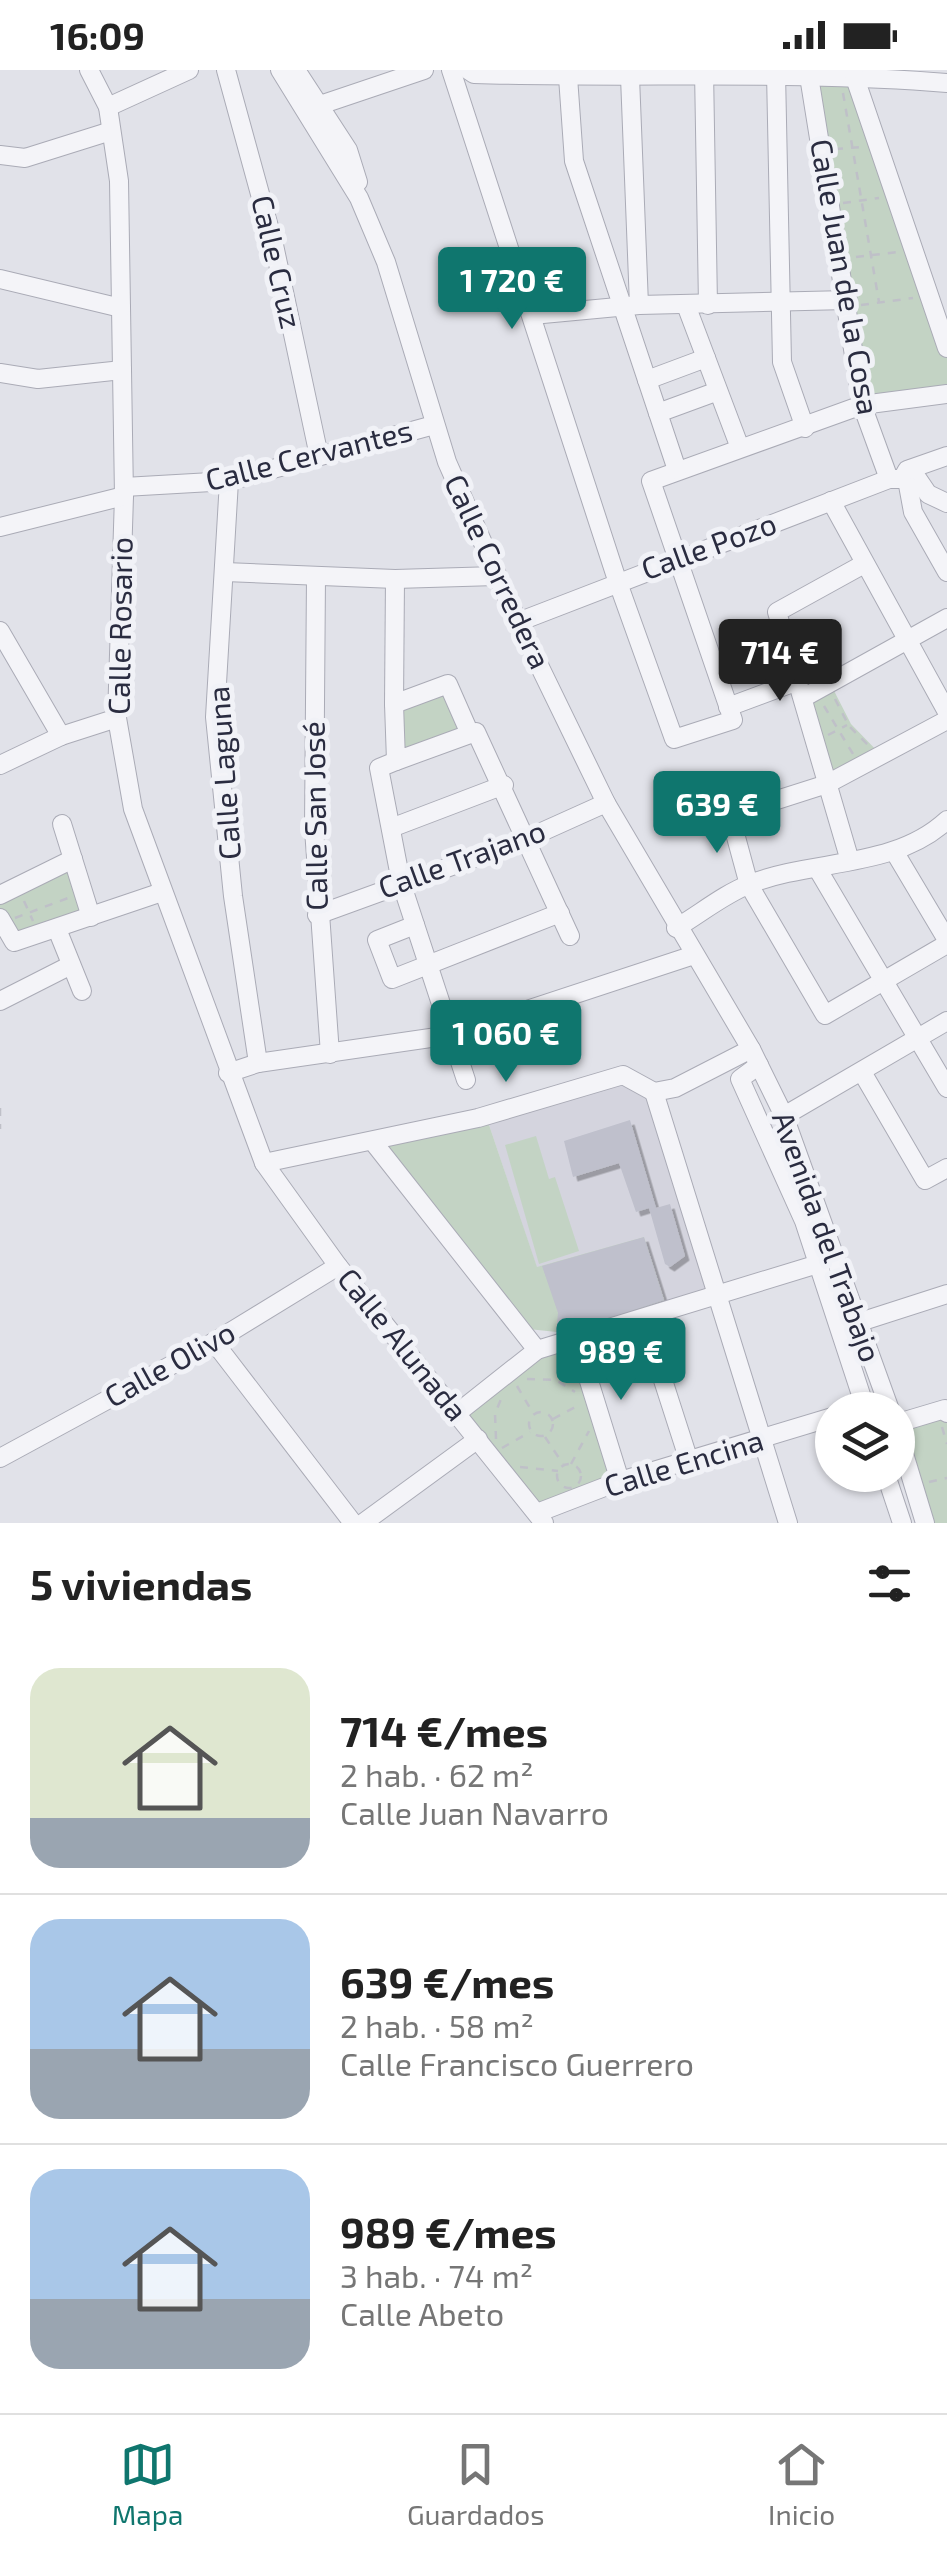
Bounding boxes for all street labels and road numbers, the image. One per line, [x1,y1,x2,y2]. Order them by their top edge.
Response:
street label: Calle Juan de la Cosa [804,136,888,417]
street label: Calle Cruz [245,191,311,332]
street label: Calle Cervantes [201,411,416,497]
street label: Calle Corredera [438,468,559,674]
street label: Calle Pozo [636,504,781,586]
street label: Calle Rosario [99,537,139,715]
street label: Calle Laguna [199,685,247,861]
street label: Calle San José [294,721,334,911]
street label: Calle Trajano [373,811,550,905]
street label: Avenida del Trabajo [766,1106,890,1366]
street label: Calle Alunada [331,1260,476,1427]
street label: Calle Olivo [98,1313,240,1414]
street label: Calle Encina [600,1421,767,1503]

